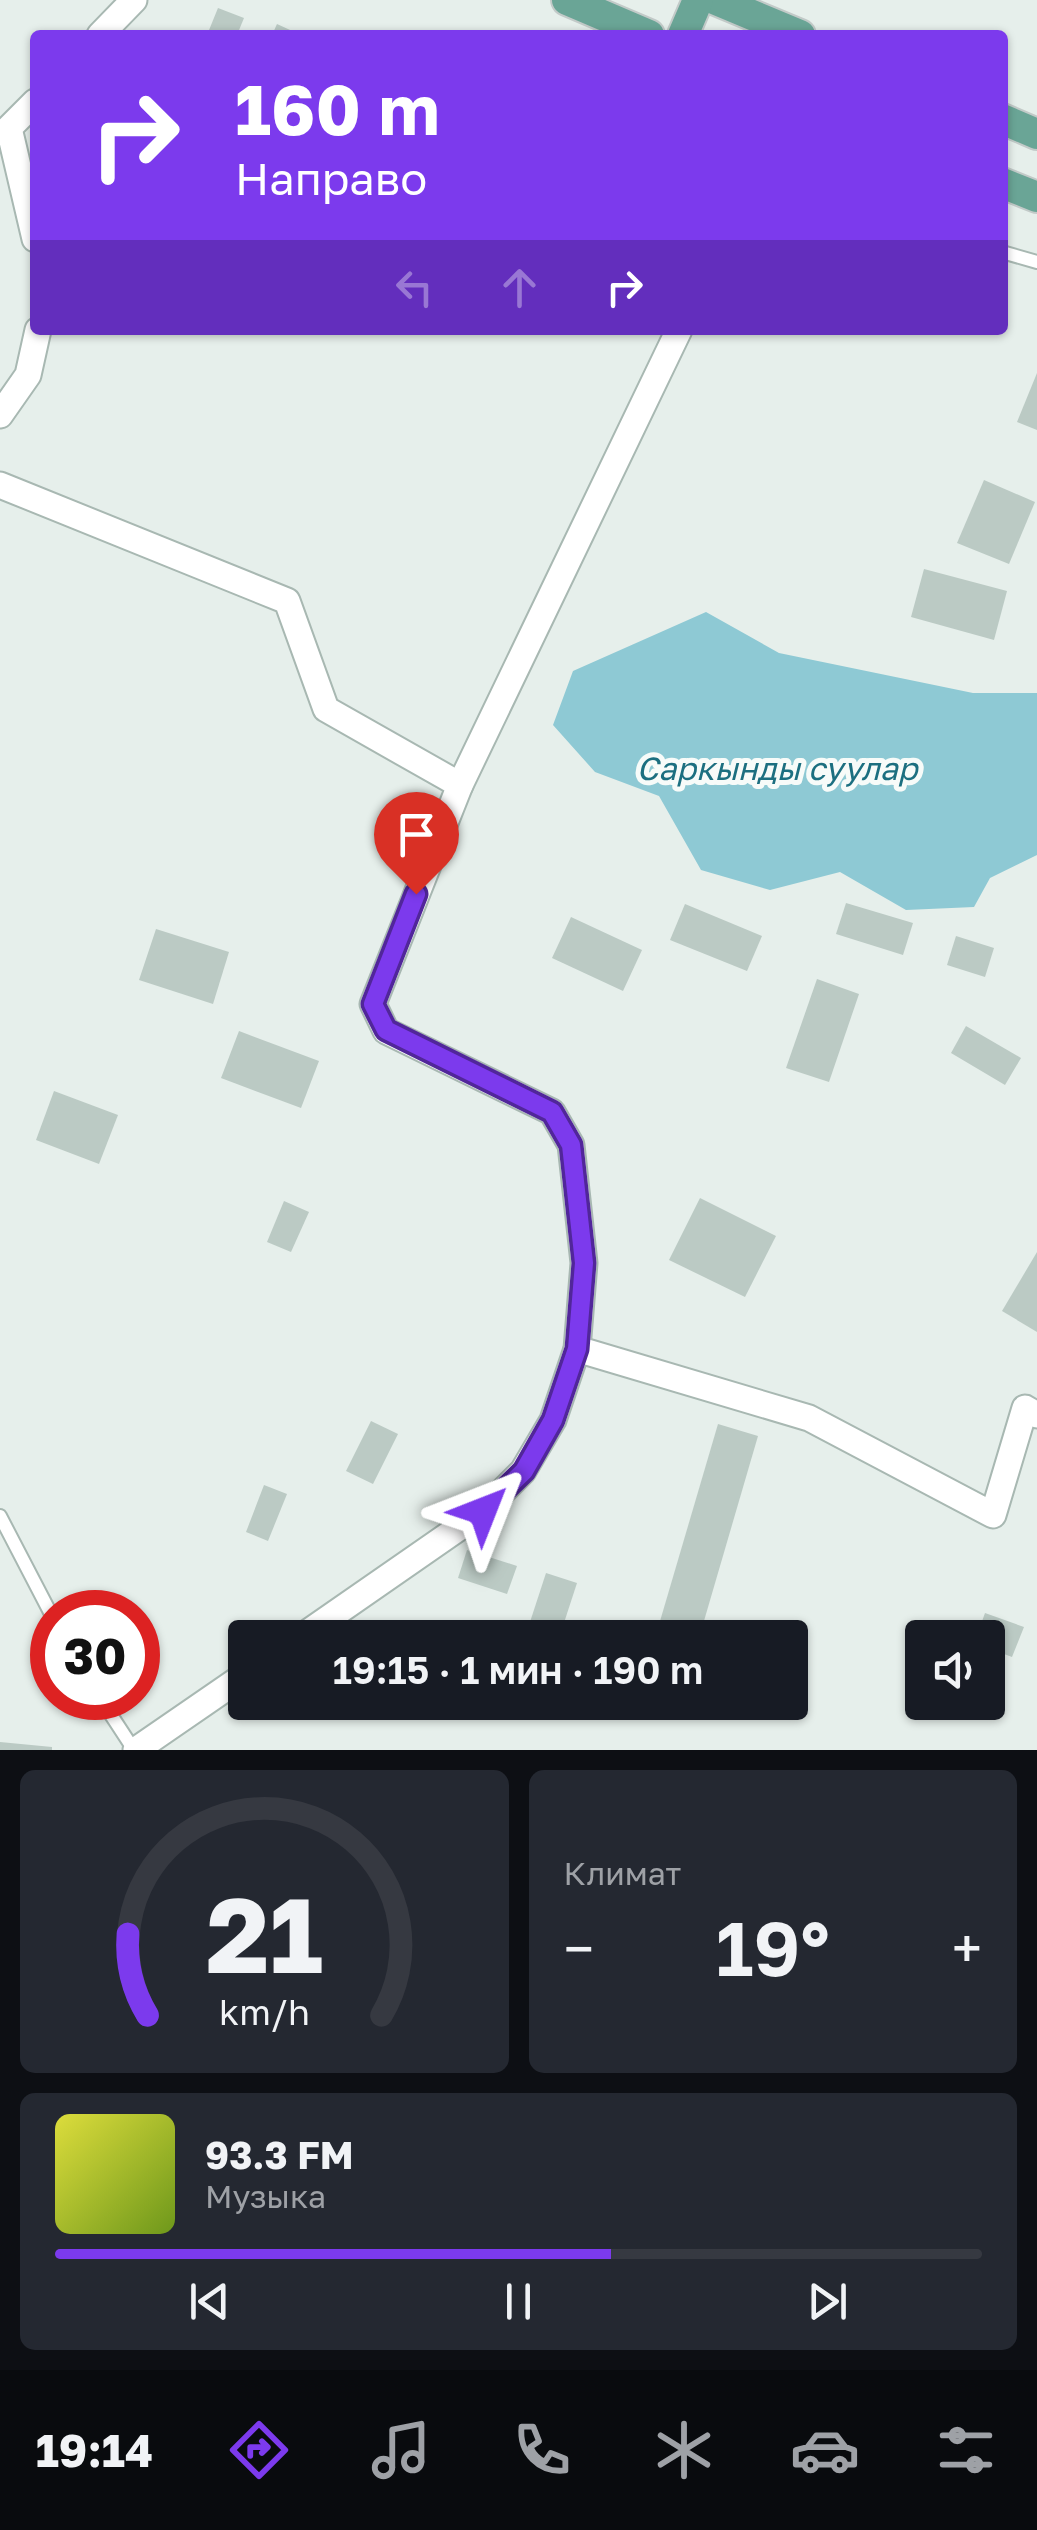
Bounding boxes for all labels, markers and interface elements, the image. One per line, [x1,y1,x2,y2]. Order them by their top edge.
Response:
text: 160 m [235,66,440,150]
icon: right [70,70,200,200]
text: Направо [235,151,427,205]
icon: left [387,260,442,315]
icon: ahead [492,260,547,315]
icon: right [597,260,652,315]
water label: Саркынды суулар [637,749,920,787]
pin [374,792,459,895]
icon: arrive [389,807,444,862]
position arrow [431,1459,535,1563]
speed limit sign: 30 [30,1590,160,1720]
map controls [905,1620,1005,1720]
button: sound [905,1620,1005,1720]
text: 19:15 · 1 мин · 190 m [333,1647,703,1692]
text: Климат [564,1854,681,1892]
text: 21 [206,1871,323,1996]
text: 19° [716,1902,830,1993]
text: − [564,1915,594,1981]
text: + [952,1915,982,1981]
text: km/h [219,1990,310,2033]
text: 93.3 FM [205,2132,354,2177]
text: Музыка [205,2177,326,2215]
icon: previous [182,2274,237,2329]
icon: pause [491,2274,546,2329]
icon: next [800,2274,855,2329]
icon: directions [224,2415,294,2485]
icon: music [366,2415,436,2485]
icon: phone [507,2415,577,2485]
icon: climate [649,2415,719,2485]
icon: car [790,2415,860,2485]
icon: filters [931,2415,1001,2485]
text: 19:14 [36,2423,153,2477]

